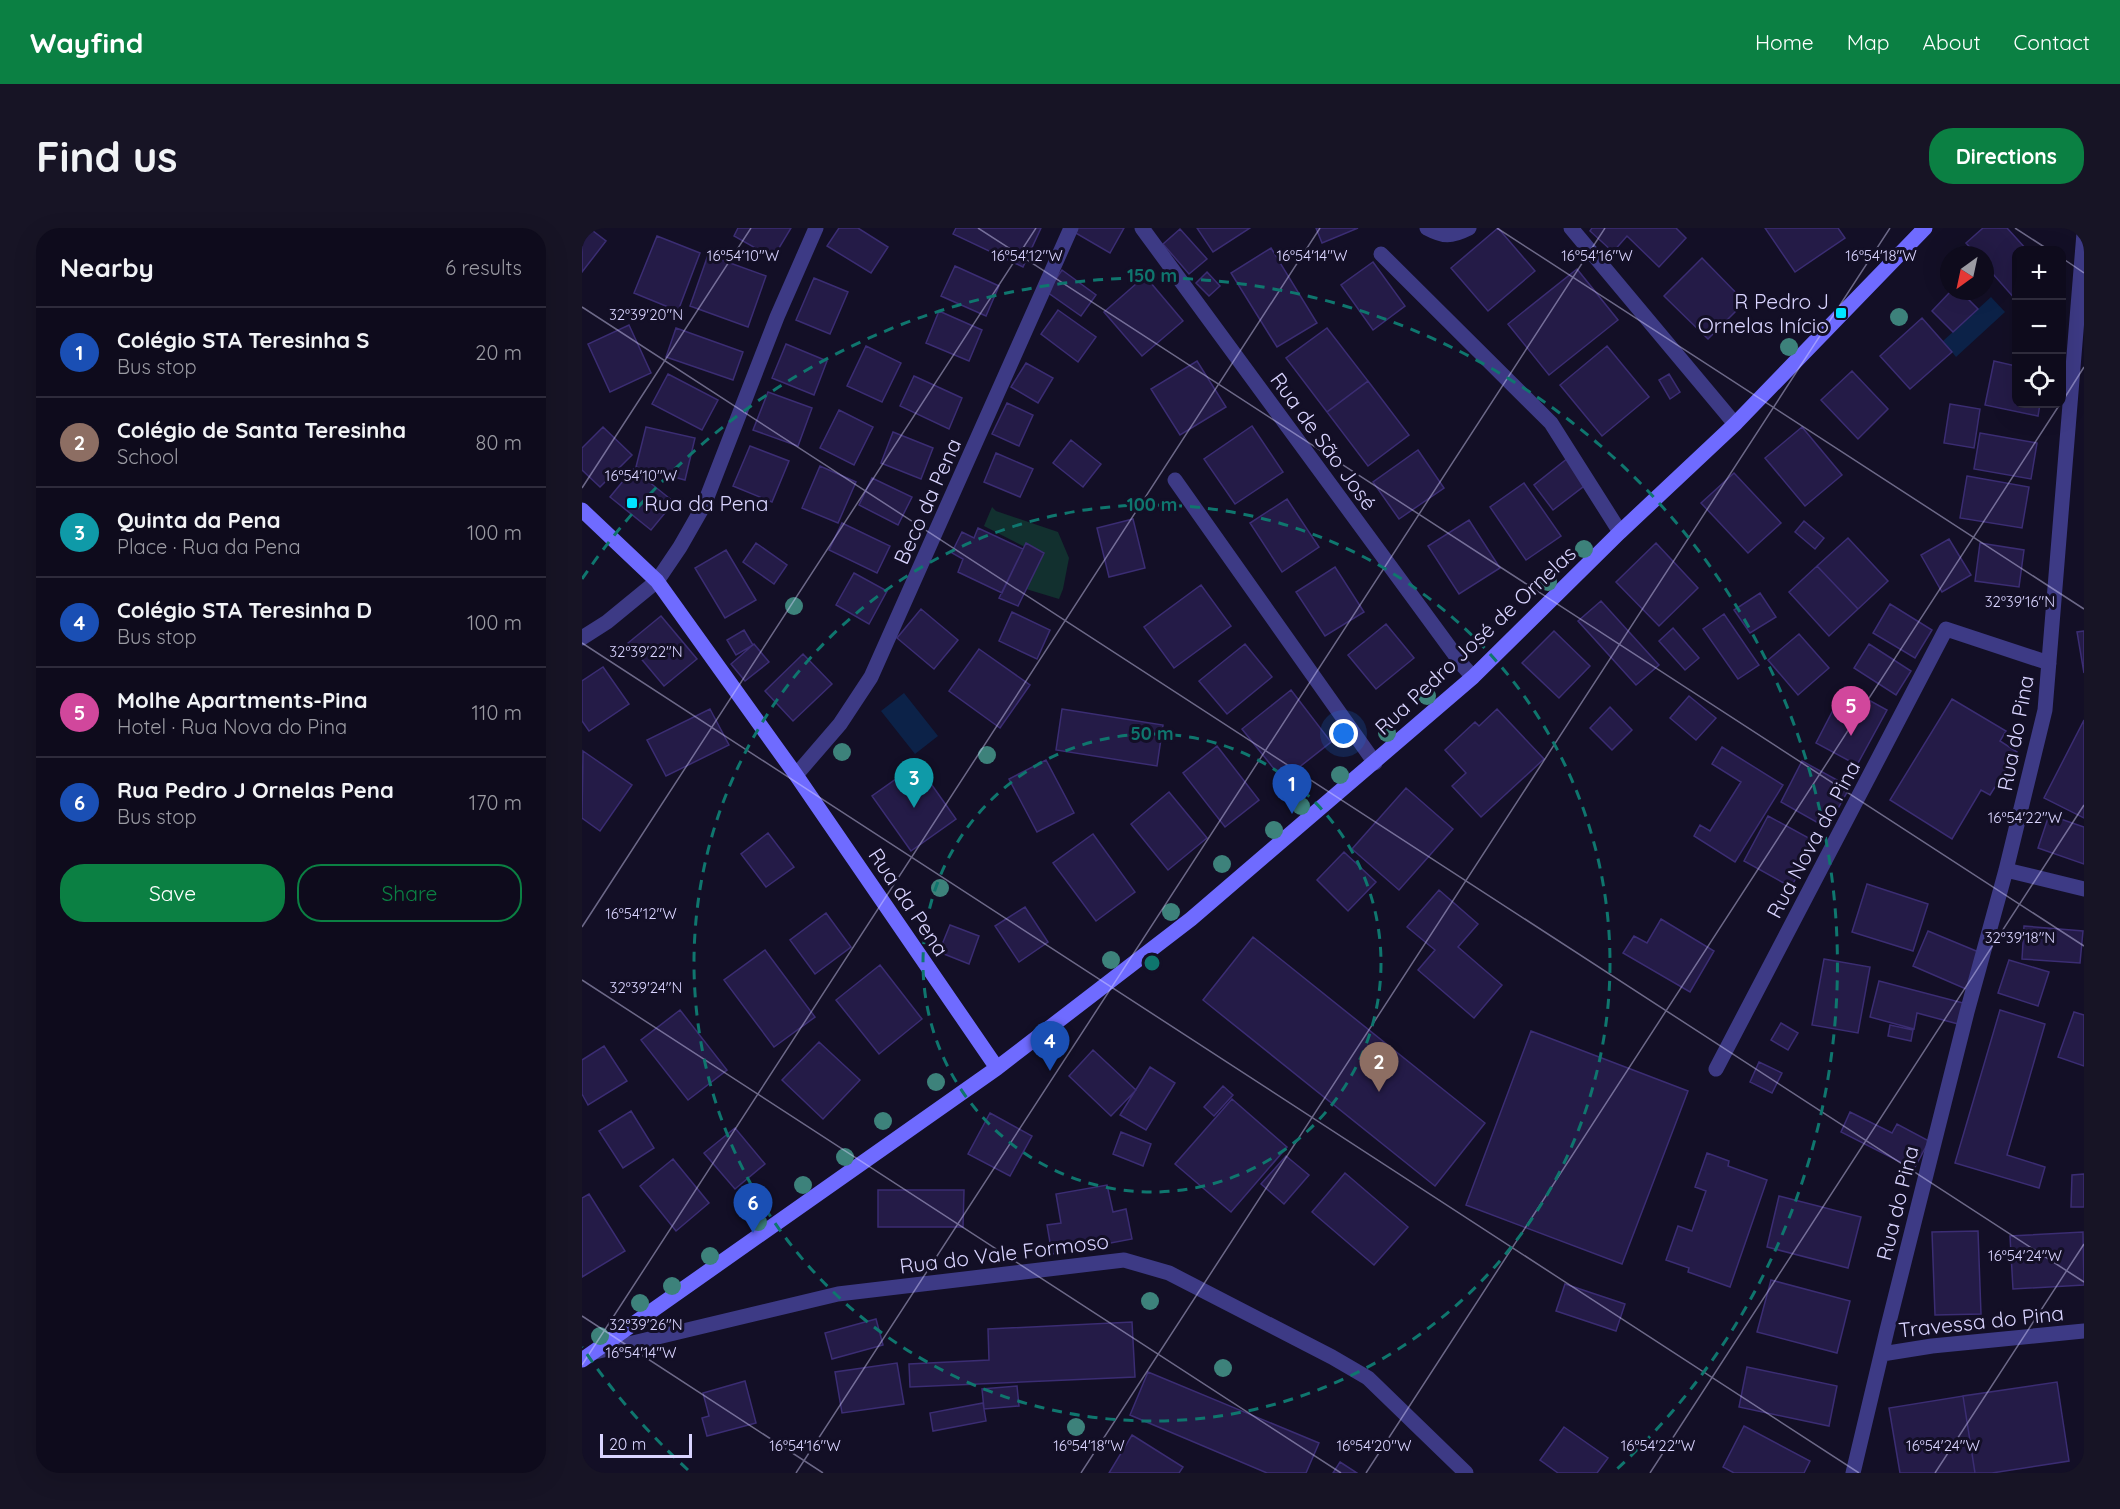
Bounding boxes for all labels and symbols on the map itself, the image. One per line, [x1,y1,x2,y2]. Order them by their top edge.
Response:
text: 16°54'10"W [707,246,780,265]
text: 16°54'12"W [991,246,1063,265]
text: 16°54'14"W [1276,246,1348,265]
text: 16°54'16"W [1561,246,1633,265]
text: 16°54'18"W [1845,246,1917,265]
north arrow [1940,246,1994,300]
text: 150 m [1127,264,1177,287]
place label: R Pedro J Ornelas Início [1698,288,1829,338]
text: 32°39'20"N [609,305,683,324]
marker: R Pedro J Ornelas Início [1834,306,1848,320]
street label: Rua de São José [1265,367,1383,515]
street label: Beco da Pena [888,434,966,568]
text: 16°54'10"W [605,466,678,485]
place label: Rua da Pena [644,490,769,516]
text: 100 m [1127,493,1177,516]
marker: Rua da Pena [625,496,639,510]
street label: Rua Pedro José de Ornelas [1369,540,1581,740]
text: 32°39'16"N [1985,592,2055,611]
text: 32°39'22"N [609,642,683,661]
street label: Rua do Pina [1991,673,2039,793]
pin: 5 [1832,686,1870,736]
your location [1329,719,1358,748]
text: 50 m [1130,722,1174,745]
street label: Rua Nova do Pina [1761,756,1865,922]
pin: 3 [894,758,934,808]
pin: 1 [1272,764,1312,814]
text: 16°54'22"W [1988,808,2063,827]
street label: Rua da Pena [863,843,955,961]
text: 16°54'12"W [605,904,677,923]
text: 32°39'18"N [1985,928,2055,947]
centre of rings [1142,953,1162,973]
text: 32°39'24"N [610,978,682,997]
pin: 4 [1030,1022,1070,1071]
pin: 2 [1360,1042,1398,1092]
street label: Rua do Pina [1870,1143,1924,1263]
pin: 6 [734,1184,772,1233]
street label: Rua do Vale Formoso [898,1227,1110,1279]
text: 16°54'24"W [1988,1246,2062,1265]
street label: Travessa do Pina [1897,1299,2065,1343]
text: 32°39'26"N [609,1315,683,1334]
text: 16°54'14"W [605,1343,677,1362]
scale bar [600,1431,692,1458]
text: 16°54'16"W [769,1436,841,1455]
text: 16°54'18"W [1053,1436,1125,1455]
text: 16°54'20"W [1336,1436,1412,1455]
text: 16°54'22"W [1621,1436,1696,1455]
text: 16°54'24"W [1906,1436,1980,1455]

